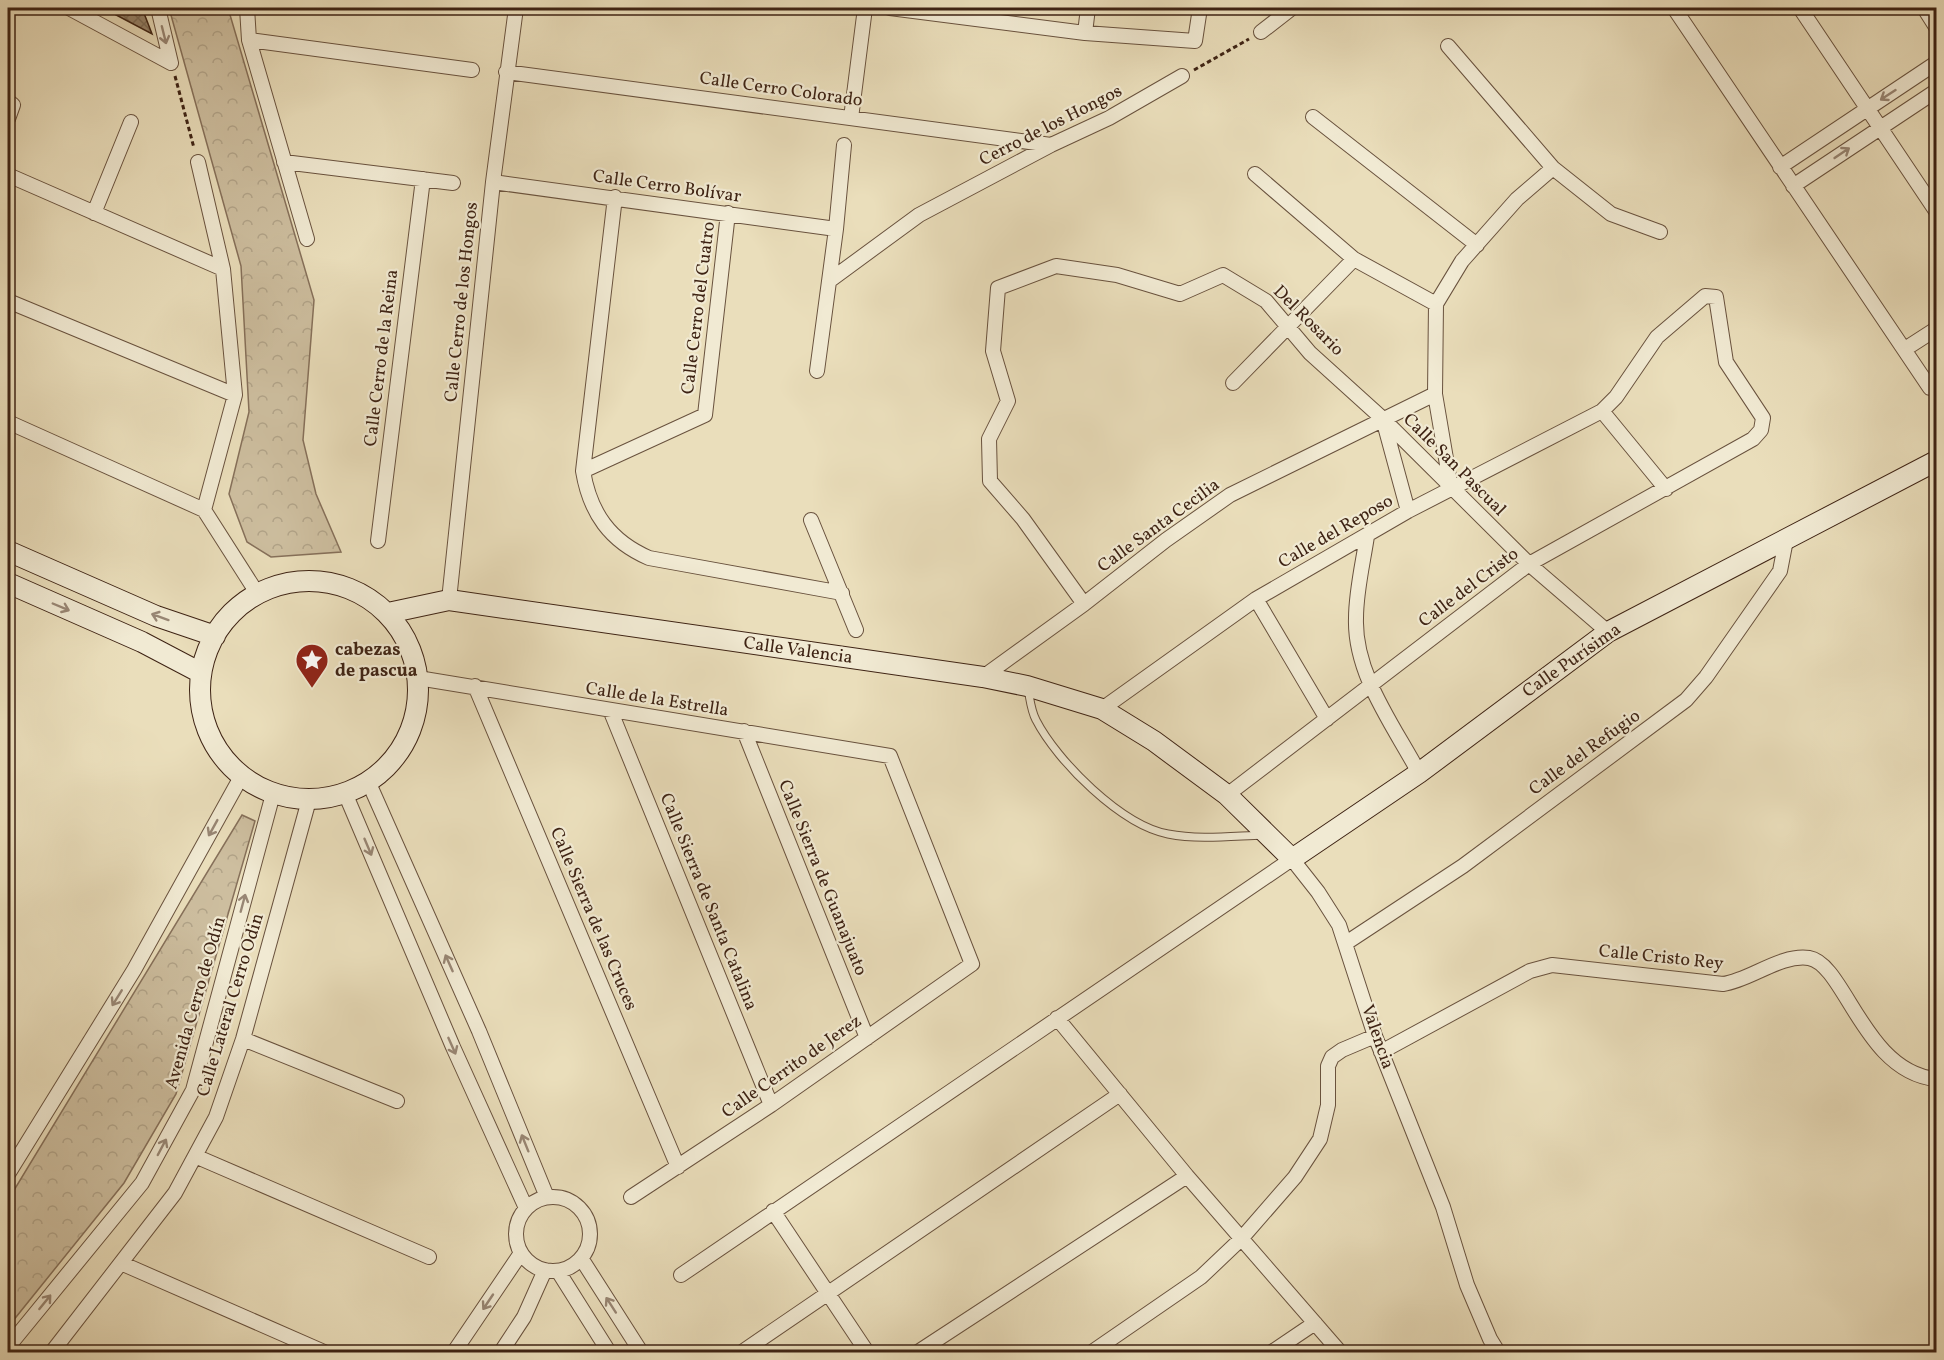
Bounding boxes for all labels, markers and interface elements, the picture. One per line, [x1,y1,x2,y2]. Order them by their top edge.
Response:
one-way arrow [159,25,171,44]
street label: Calle Cerro Colorado [698,66,864,114]
street label: Cerro de los Hongos [975,79,1127,173]
one-way arrow [1880,89,1896,101]
one-way arrow [1833,147,1850,159]
street label: Calle Cerro Bolívar [591,164,743,210]
street label: Calle Cerro de los Hongos [439,201,485,403]
street label: Calle Cerro del Cuatro [676,220,722,396]
street label: Calle Cerro de la Reina [359,268,405,448]
street label: Del Rosario [1267,280,1349,362]
street label: Calle San Pascual [1397,408,1511,522]
street label: Calle Santa Cecilia [1093,473,1225,579]
street label: Calle del Reposo [1274,489,1398,575]
street label: Calle del Cristo [1414,542,1524,634]
one-way arrow [52,601,70,613]
one-way arrow [151,610,169,621]
street label: Calle Purísima [1518,618,1626,704]
street label: Calle Valencia [742,631,854,671]
place label: cabezas de pascua [335,638,418,684]
place icon: cabezas de pascua [294,642,330,689]
street label: Calle de la Estrella [584,676,730,724]
street label: Calle del Refugio [1524,704,1646,802]
street label: Calle Sierra de Guanajuato [771,776,873,980]
street label: Calle Sierra de Santa Catalina [653,790,763,1014]
one-way arrow [207,819,219,836]
street label: Calle Sierra de las Cruces [543,824,643,1014]
one-way arrow [363,837,374,856]
one-way arrow [238,894,250,913]
street label: Calle Lateral Cerro Odin [191,910,271,1100]
street label: Avenida Cerro de Odín [159,913,233,1092]
street label: Calle Cristo Rey [1597,939,1725,977]
one-way arrow [443,955,454,973]
one-way arrow [111,989,123,1006]
street label: Valencia [1354,1001,1400,1073]
street label: Calle Cerrito de Jerez [717,1009,867,1125]
one-way arrow [447,1036,458,1055]
one-way arrow [519,1134,530,1153]
one-way arrow [156,1139,168,1156]
one-way arrow [482,1293,494,1309]
one-way arrow [38,1294,51,1310]
one-way arrow [605,1297,618,1314]

